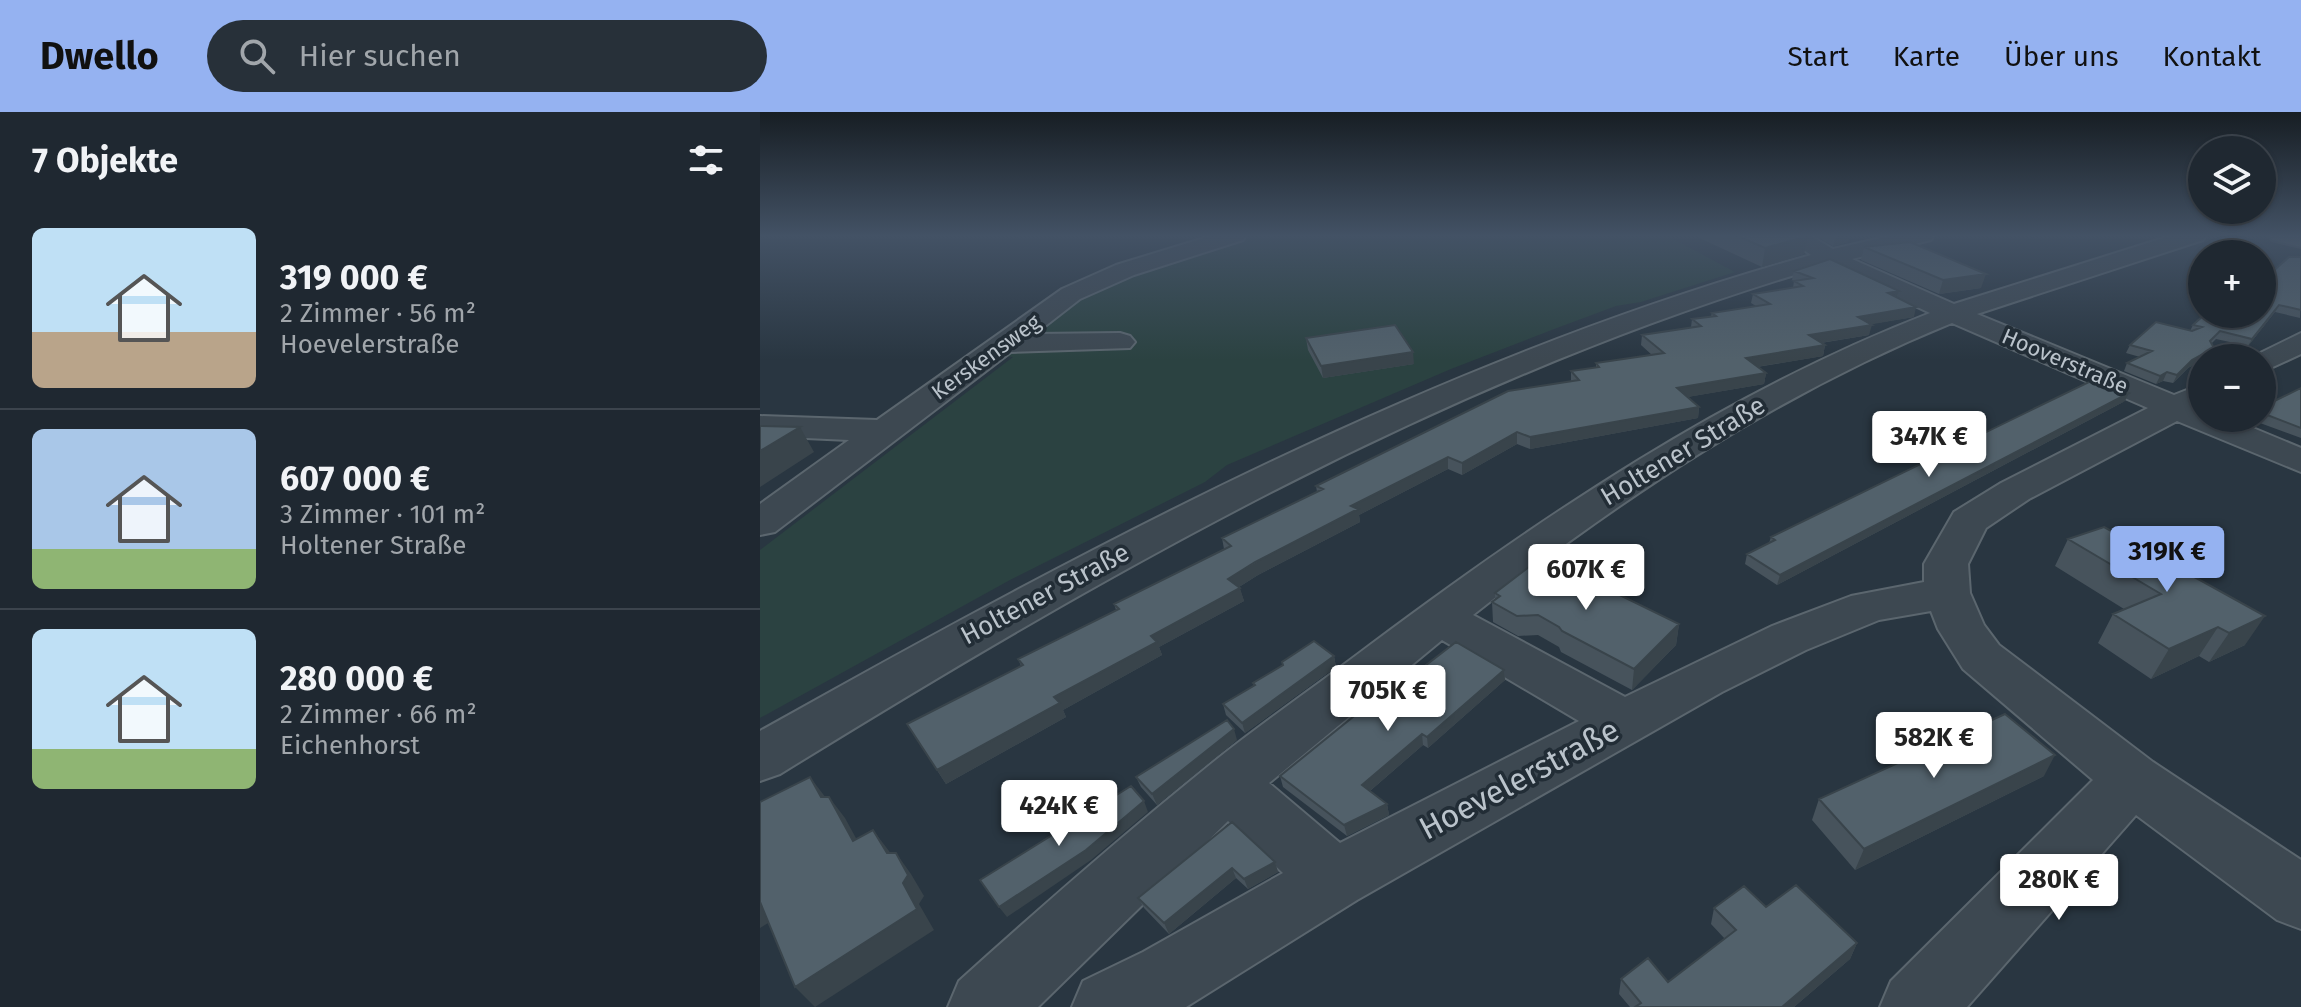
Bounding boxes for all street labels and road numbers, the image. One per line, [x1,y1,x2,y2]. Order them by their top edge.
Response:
street label: Kerskensweg [926,308,1046,406]
street label: Hooverstraße [1998,322,2132,400]
street label: Holtener Straße [1595,390,1771,512]
street label: Holtener Straße [955,537,1135,651]
street label: Hoevelerstraße [1413,710,1625,848]

